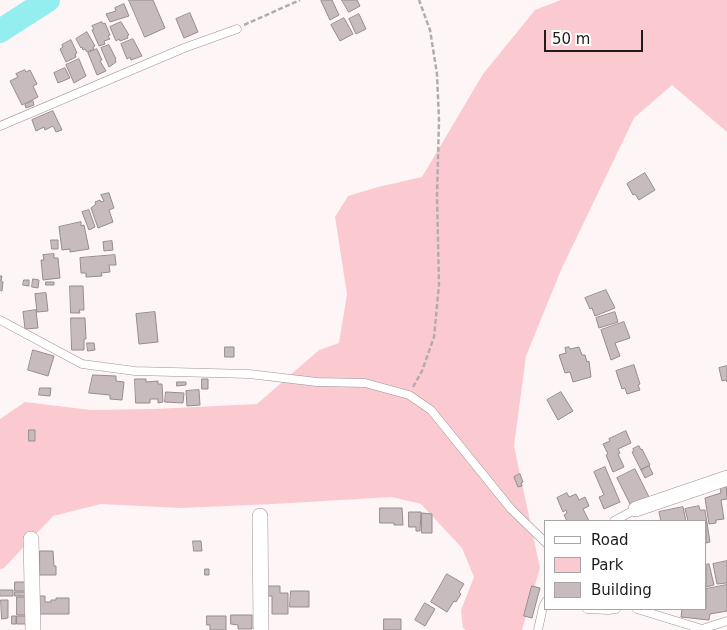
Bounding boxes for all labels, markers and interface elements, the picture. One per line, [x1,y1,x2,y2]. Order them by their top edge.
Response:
scale bar [547,20,646,52]
text: 50 m [552,30,590,48]
legend [544,520,707,610]
text: Road [591,531,629,549]
text: Park [591,556,623,574]
text: Building [591,581,652,599]

